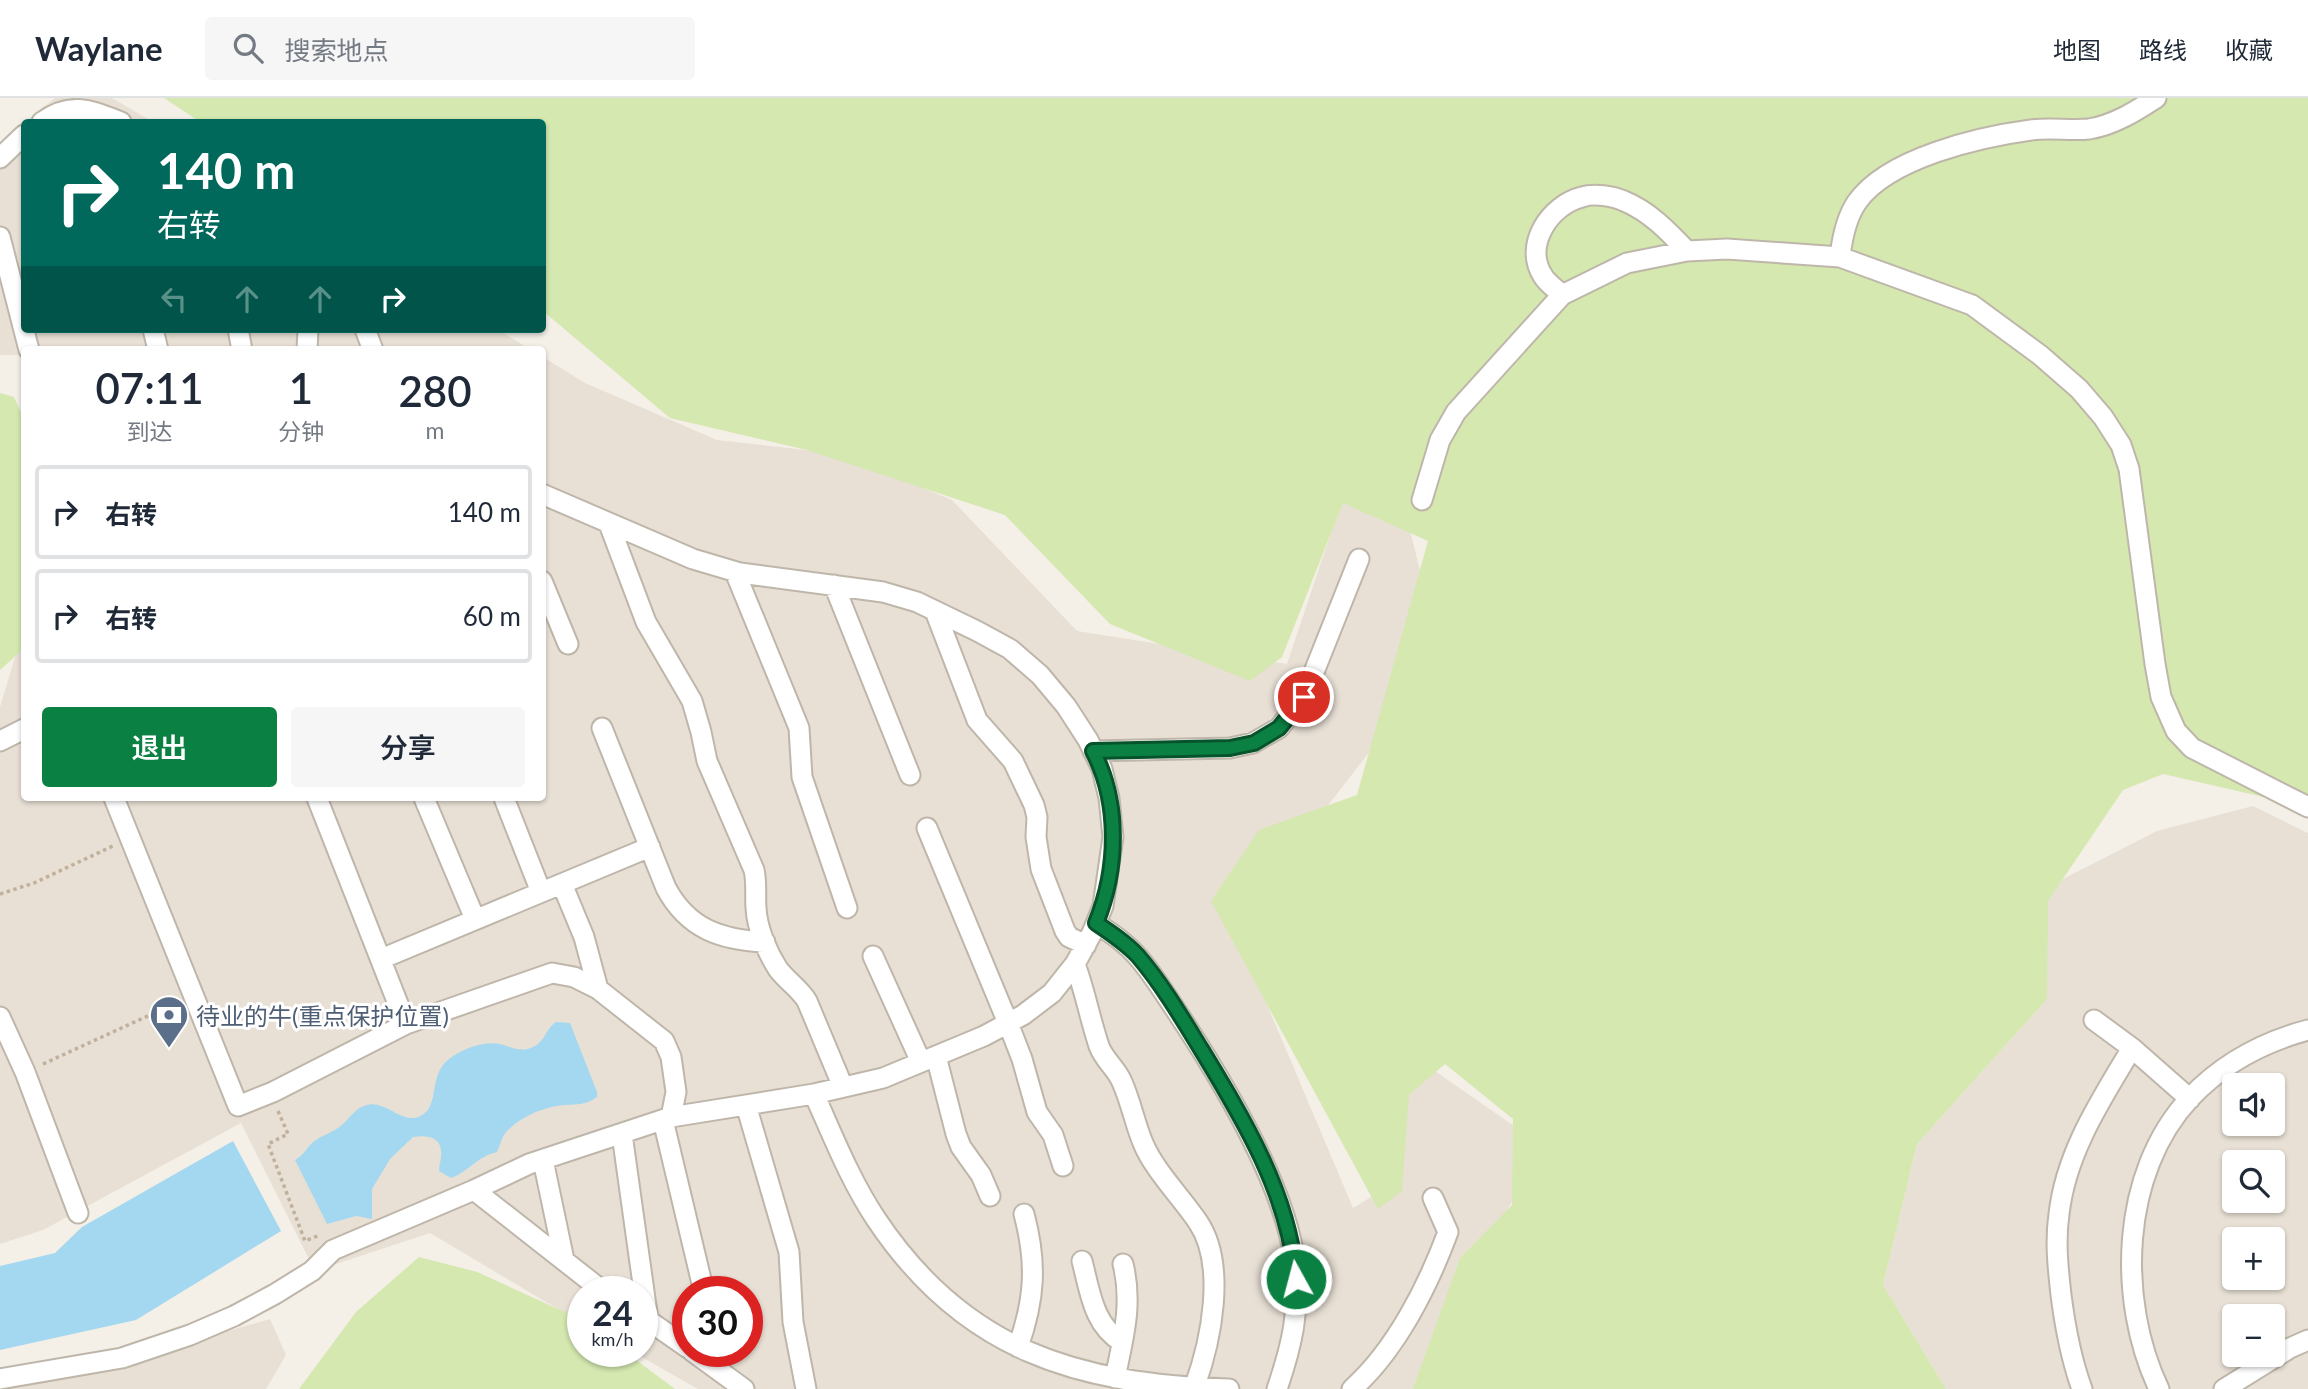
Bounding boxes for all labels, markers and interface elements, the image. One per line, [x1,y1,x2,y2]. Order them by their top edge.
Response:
search box [205,17,695,80]
text: Waylane [35,28,163,68]
icon: search [229,29,267,67]
text: 搜索地点 [285,34,389,66]
text: 地图 [2053,35,2101,64]
text: 路线 [2139,35,2187,64]
text: 收藏 [2225,35,2273,64]
text: 140 m [157,141,295,199]
icon: right [42,147,133,238]
text: 右转 [157,205,221,244]
icon: left [155,280,193,318]
icon: ahead [228,280,266,318]
icon: ahead [301,280,339,318]
icon: right [374,280,412,318]
text: 07:11 [95,363,204,413]
text: 1 [289,363,313,413]
text: 280 [398,366,472,416]
text: m [426,416,444,444]
text: 到达 [126,417,172,445]
text: 分钟 [278,417,324,445]
icon: right [46,493,84,531]
text: 140 m [448,496,521,528]
text: 右转 [105,498,157,530]
icon: right [46,597,84,635]
text: 60 m [463,600,521,632]
text: 右转 [105,602,157,634]
pin [1274,667,1334,727]
icon: arrive [1285,678,1323,716]
button: 退出 [42,707,277,787]
button: 分享 [291,707,525,787]
bank icon: 待业的牛(重点保护位置) [148,994,190,1049]
place label: 待业的牛(重点保护位置) [196,1001,449,1030]
map controls [2222,1073,2285,1367]
button: sound [2222,1073,2285,1136]
button: search [2222,1150,2285,1213]
button: + [2222,1227,2285,1290]
position arrow [1259,1242,1333,1316]
speed limit sign: 30 [672,1276,763,1367]
text: 24 [592,1291,633,1333]
button: − [2222,1304,2285,1367]
text: km/h [591,1328,634,1350]

